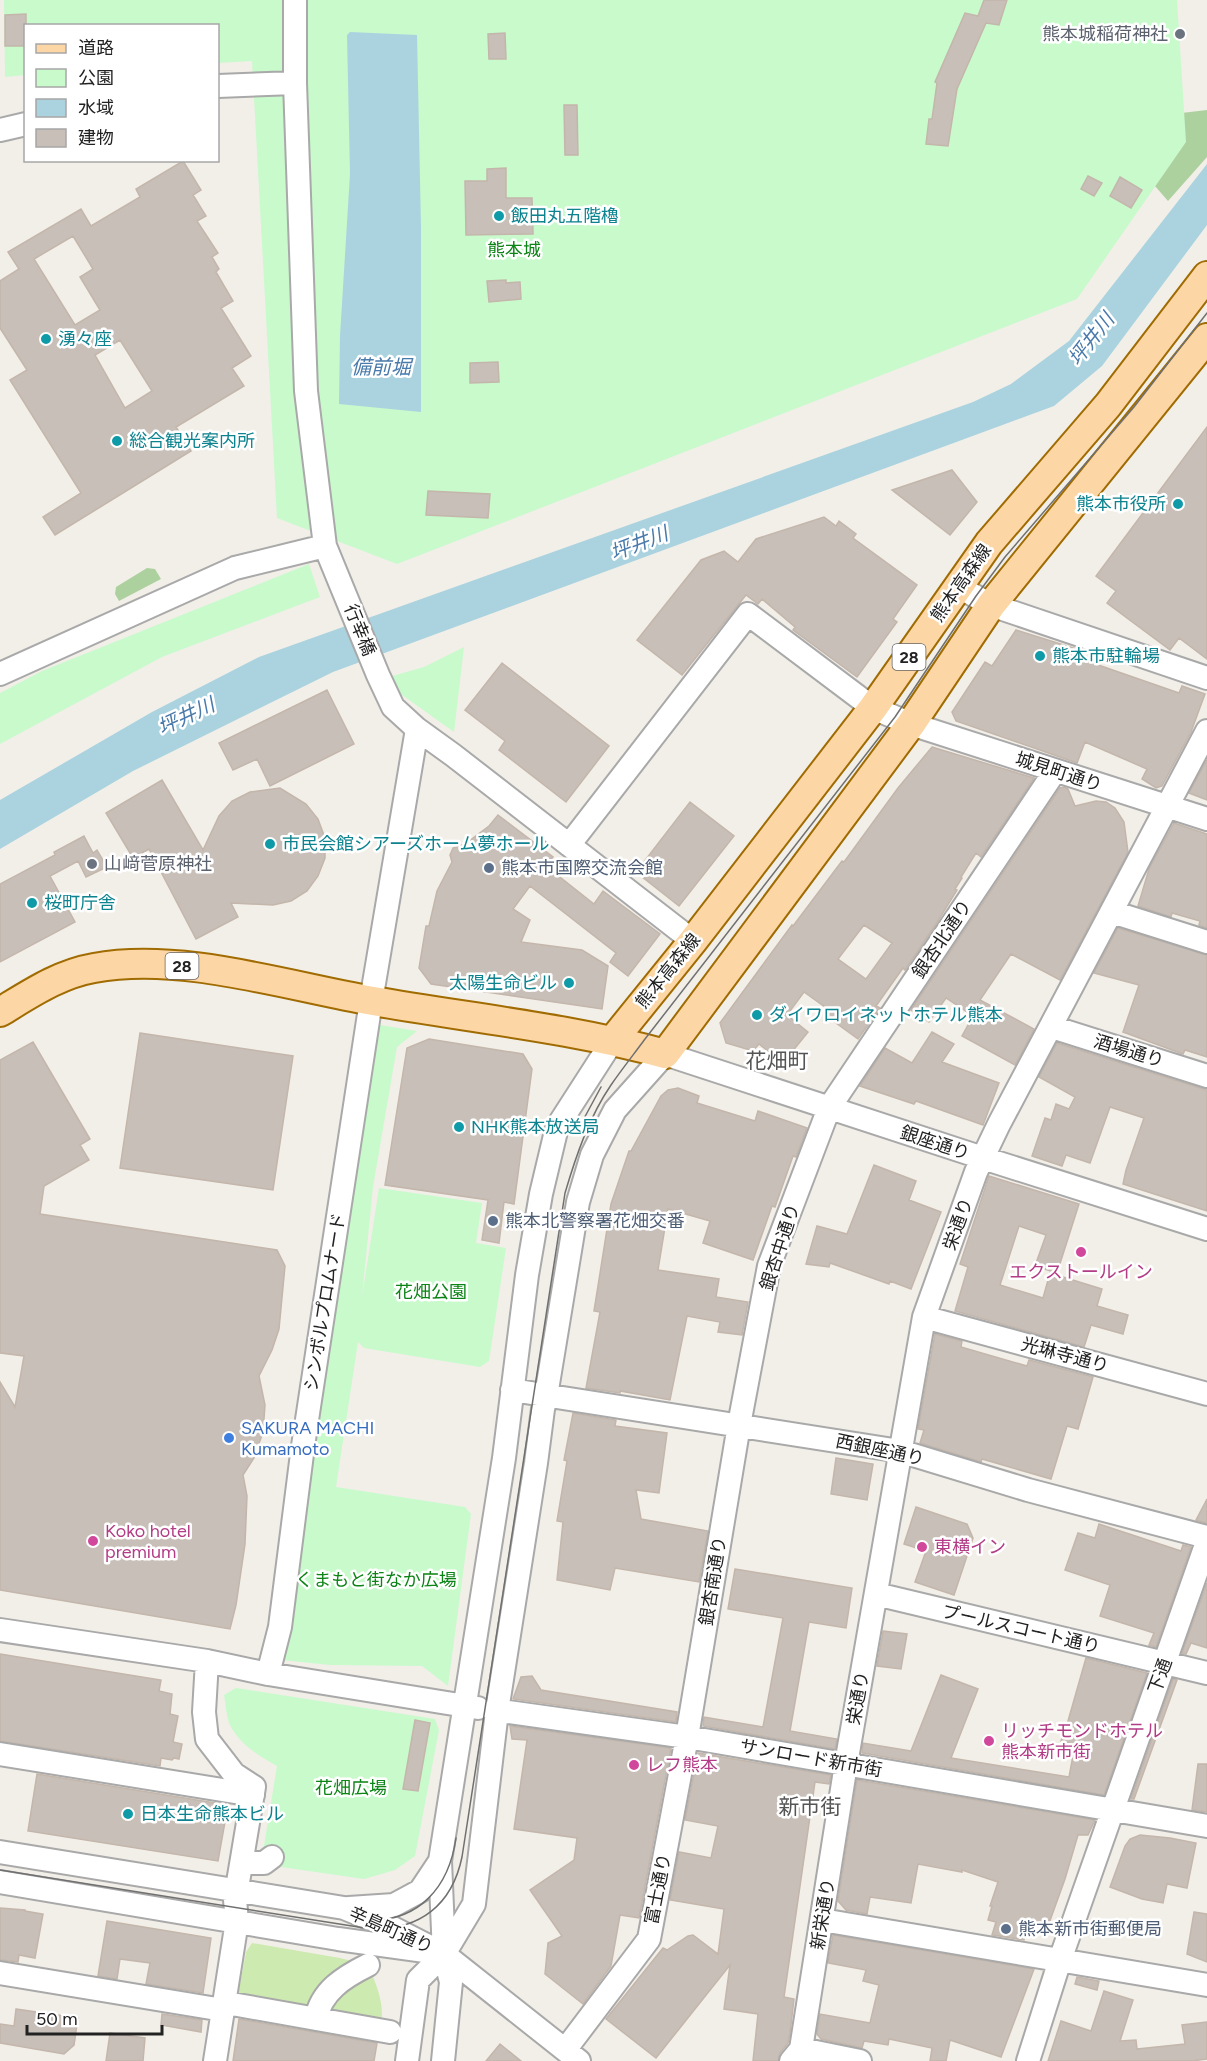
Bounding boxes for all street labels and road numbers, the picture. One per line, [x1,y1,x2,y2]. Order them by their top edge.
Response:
street label: 熊本高森線 [926,540,996,626]
street label: 行幸橋 [340,601,380,659]
road number: 28 [892,644,926,670]
street label: 城見町通り [1013,748,1105,796]
street label: 銀杏北通り [908,896,976,982]
street label: 熊本高森線 [631,929,705,1013]
road number: 28 [166,953,198,979]
street label: 酒場通り [1091,1030,1167,1072]
street label: 銀座通り [897,1121,973,1165]
street label: 栄通り [938,1195,978,1253]
street label: 銀杏中通り [756,1201,804,1293]
street label: シンボルプロムナード [300,1211,350,1393]
street label: 光琳寺通り [1019,1333,1111,1377]
street label: 西銀座通り [834,1430,926,1470]
street label: 銀杏南通り [695,1535,731,1627]
street label: プールスコート通り [940,1600,1102,1658]
street label: 下通 [1144,1655,1176,1697]
street label: 栄通り [842,1670,874,1726]
street label: サンロード新市街 [738,1735,884,1781]
street label: 富士通り [640,1852,676,1926]
street label: 新栄通り [807,1877,839,1951]
street label: 辛島町通り [345,1902,437,1958]

